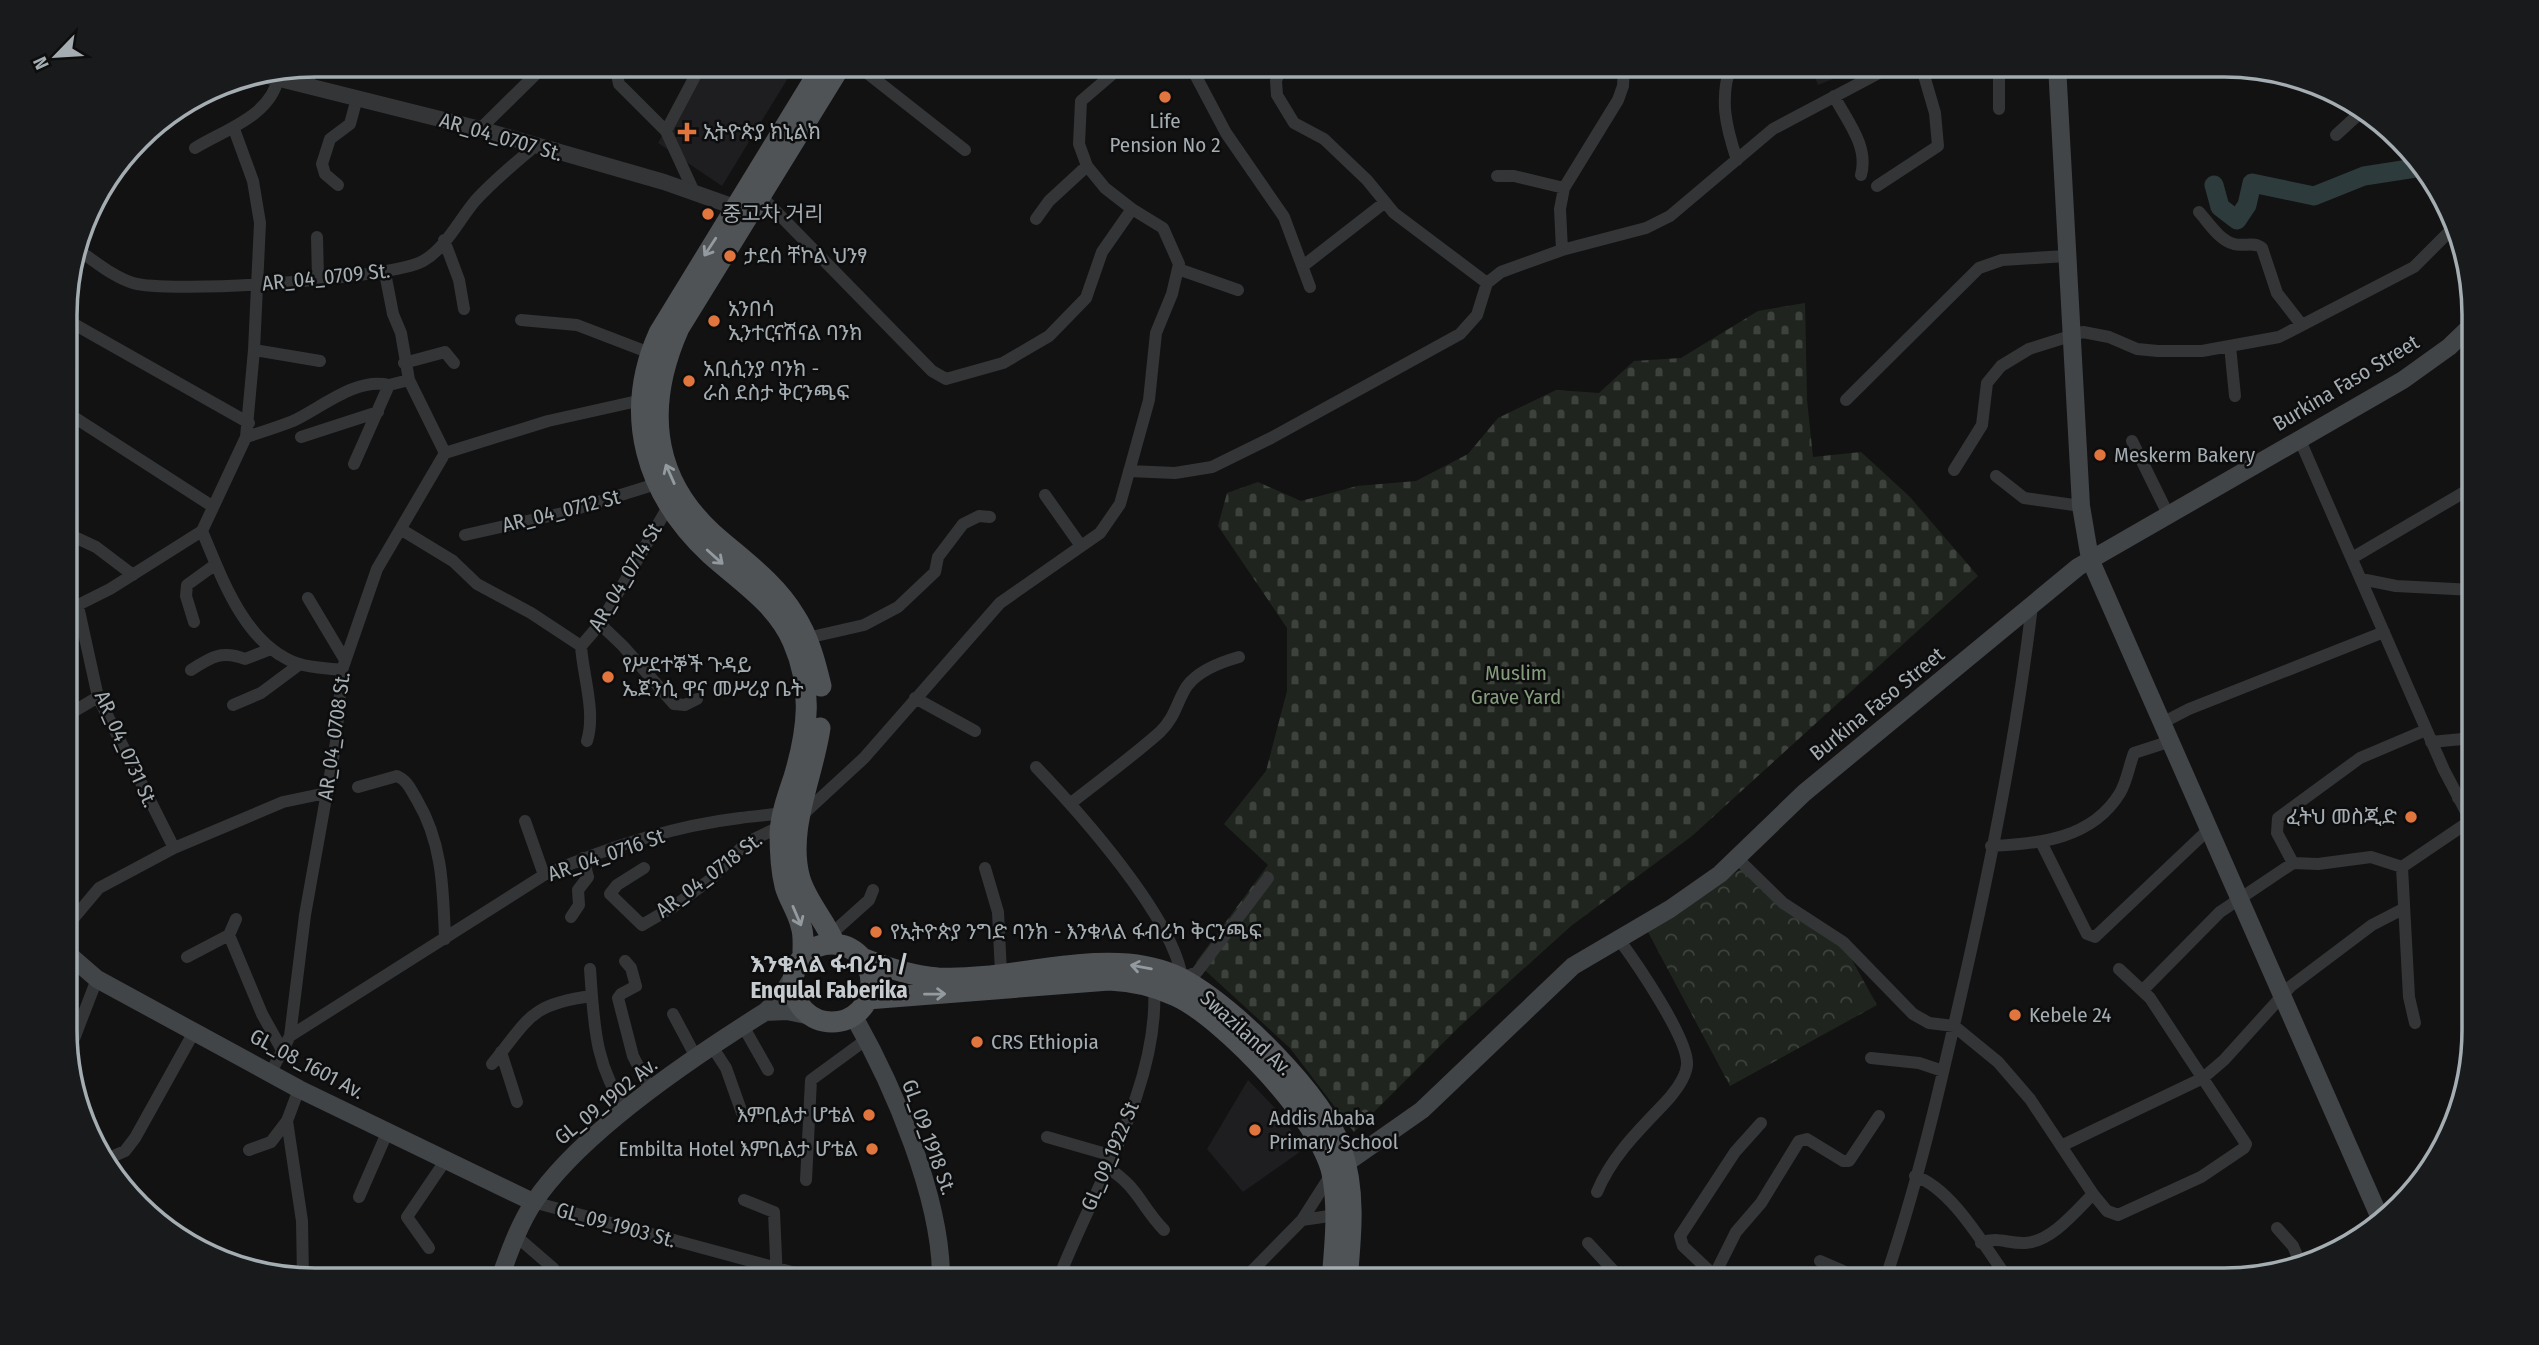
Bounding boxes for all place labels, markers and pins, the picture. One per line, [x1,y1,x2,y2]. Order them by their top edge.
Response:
marker: Life Pension No 2 [1157,89,1173,105]
place label: Life Pension No 2 [1109,108,1221,158]
place label: ኢትዮጵያ ክኒልክ [703,119,821,145]
marker: ኢትዮጵያ ክኒልክ [677,122,697,142]
place label: 중고차 거리 [722,201,824,227]
marker: 중고차 거리 [700,206,716,222]
place label: ታደሰ ቸኮል ህንፃ [744,243,868,269]
marker: ታደሰ ቸኮል ህንፃ [722,248,738,264]
place label: አንበሳ ኢንተርናሽናል ባንክ [728,296,863,346]
marker: አንበሳ ኢንተርናሽናል ባንክ [706,313,722,329]
place label: አቢሲንያ ባንክ - ራስ ደስታ ቅርንጫፍ [703,356,849,406]
marker: አቢሲንያ ባንክ - ራስ ደስታ ቅርንጫፍ [681,373,697,389]
place label: Meskerm Bakery [2114,442,2256,468]
marker: Meskerm Bakery [2092,447,2108,463]
place label: የሥደተኞች ጉዳይ ኤጀንሲ ዋና መሥሪያ ቤት [622,652,804,702]
marker: የሥደተኞች ጉዳይ ኤጀንሲ ዋና መሥሪያ ቤት [600,669,616,685]
place label: ፈትህ መስጂድ [2286,804,2397,830]
marker: ፈትህ መስጂድ [2403,809,2419,825]
place label: የኢትዮጵያ ንግድ ባንክ - እንቁላል ፋብሪካ ቅርንጫፍ [890,919,1262,945]
marker: የኢትዮጵያ ንግድ ባንክ - እንቁላል ፋብሪካ ቅርንጫፍ [868,924,884,940]
place label: Kebele 24 [2029,1002,2112,1028]
marker: Kebele 24 [2007,1007,2023,1023]
place label: CRS Ethiopia [991,1029,1099,1055]
marker: CRS Ethiopia [969,1034,985,1050]
place label: እምቢልታ ሆቴል [737,1102,855,1128]
place label: Addis Ababa Primary School [1269,1105,1399,1155]
marker: እምቢልታ ሆቴል [861,1107,877,1123]
marker: Addis Ababa Primary School [1247,1122,1263,1138]
place label: Embilta Hotel እምቢልታ ሆቴል [619,1136,858,1162]
marker: Embilta Hotel እምቢልታ ሆቴል [864,1141,880,1157]

